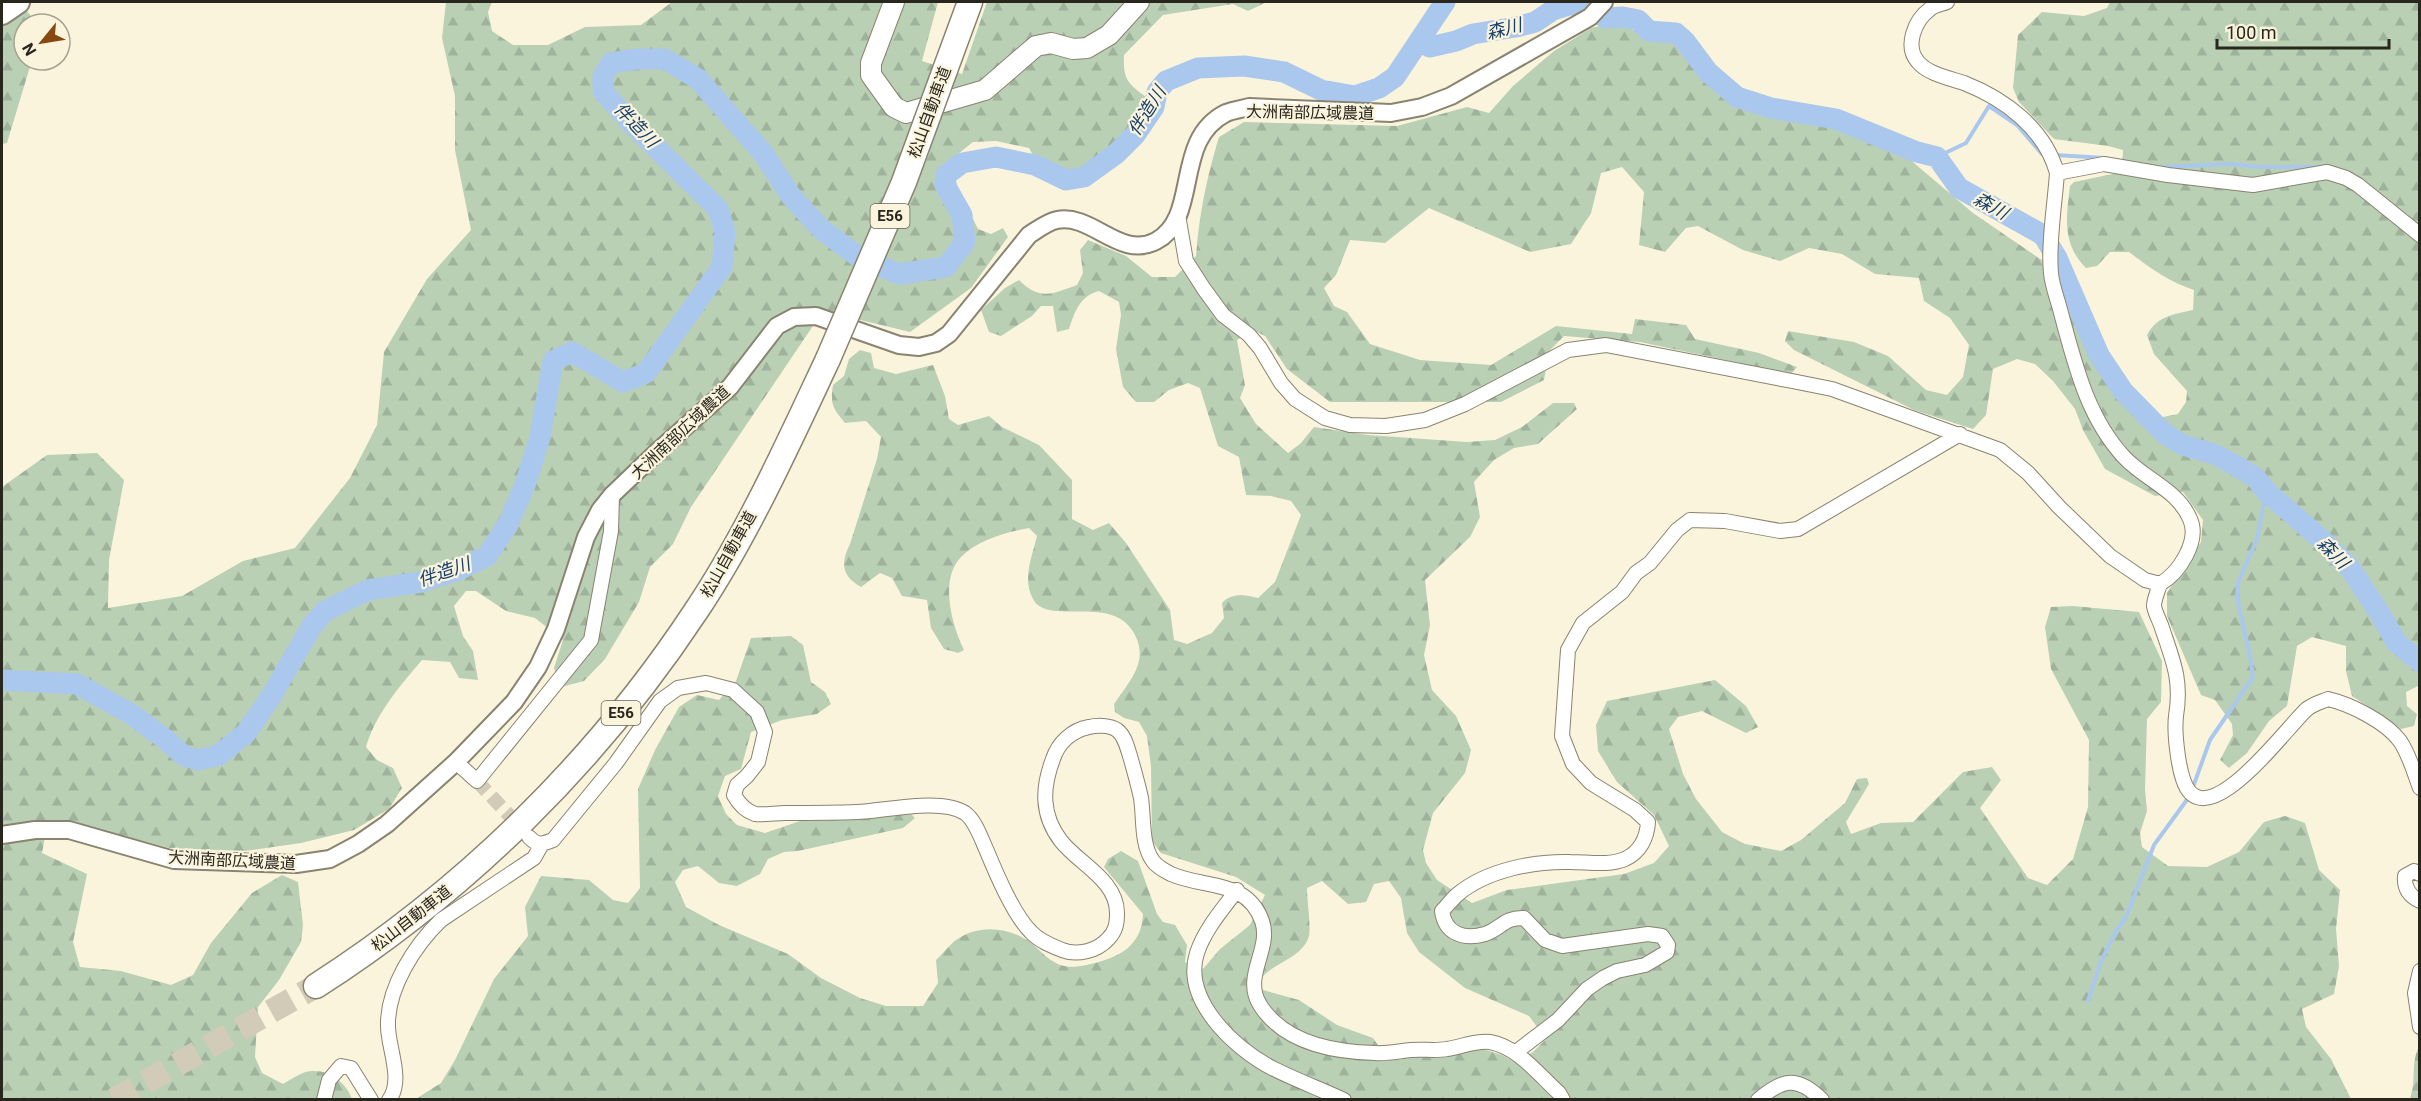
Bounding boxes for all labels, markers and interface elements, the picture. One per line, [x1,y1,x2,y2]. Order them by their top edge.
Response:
north arrow [12,12,72,72]
scale bar [2217,12,2390,50]
water label: 森川 [1484,13,1526,43]
text: 100 m [2226,22,2277,43]
text: N [18,40,40,59]
street label: 松山自動車道 [904,64,955,161]
water label: 伴造川 [1123,81,1171,139]
water label: 伴造川 [610,98,664,153]
street label: 大洲南部広域農道 [1246,102,1374,123]
water label: 森川 [1970,188,2014,224]
road number: E56 [870,204,910,228]
street label: 大洲南部広域農道 [627,382,734,483]
street label: 松山自動車道 [697,508,760,601]
water label: 森川 [2313,532,2355,574]
water label: 伴造川 [415,552,475,590]
road number: E56 [602,701,640,725]
street label: 大洲南部広域農道 [168,848,296,873]
street label: 松山自動車道 [368,881,455,955]

